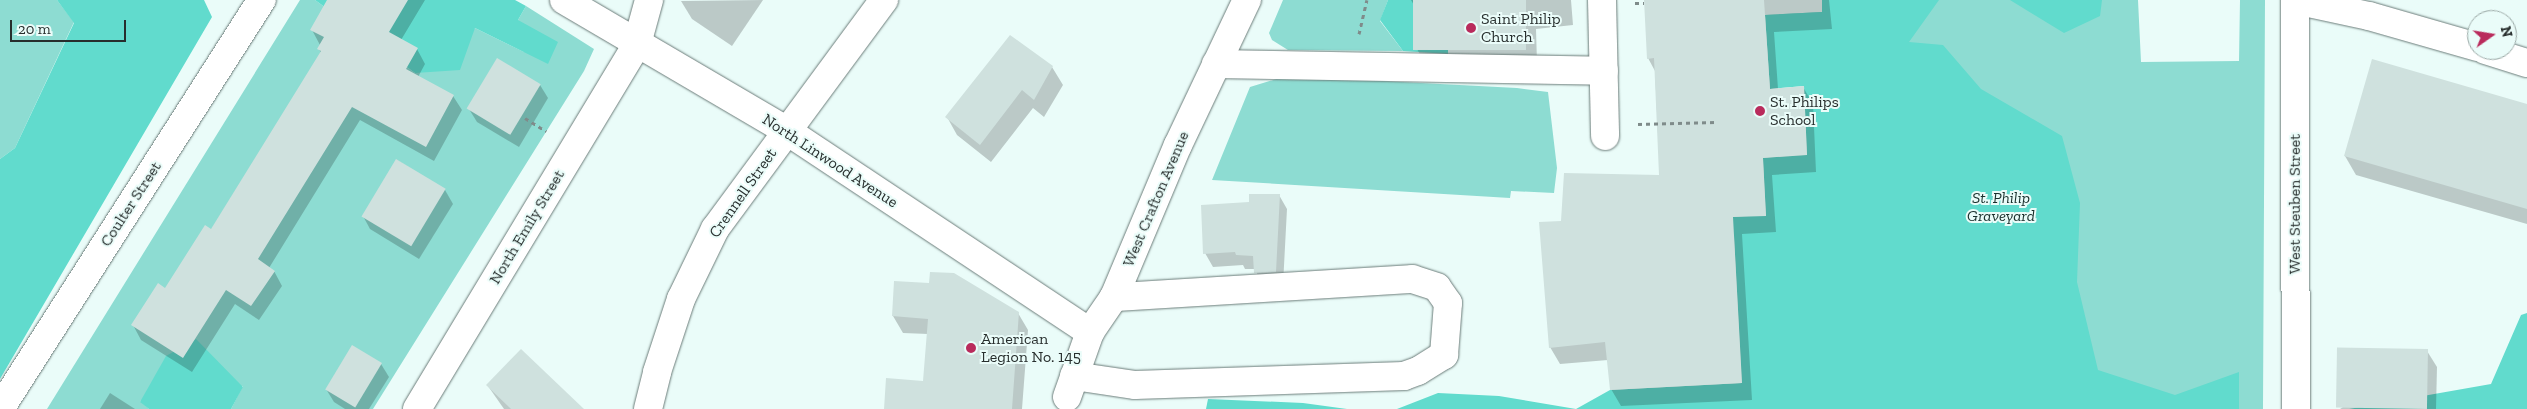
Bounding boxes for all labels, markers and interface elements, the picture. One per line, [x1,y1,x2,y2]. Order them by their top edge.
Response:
place label: Saint Philip Church [1481,9,1561,47]
scale bar [12,10,129,42]
north arrow [2467,10,2517,60]
text: 20 m [18,20,51,38]
marker: Saint Philip Church [1465,22,1477,34]
text: N [2497,25,2516,39]
place label: St. Philips School [1770,92,1839,130]
marker: St. Philips School [1754,105,1766,117]
street label: North Linwood Avenue [758,110,902,212]
street label: West Crafton Avenue [1119,128,1193,270]
street label: West Steuben Street [2285,134,2305,274]
street label: Crennell Street [705,145,781,241]
street label: Coulter Street [96,158,166,250]
street label: North Emily Street [485,166,569,288]
park label: St. Philip Graveyard [1967,188,2035,226]
place label: American Legion No. 145 [981,329,1081,367]
marker: American Legion No. 145 [965,342,977,354]

